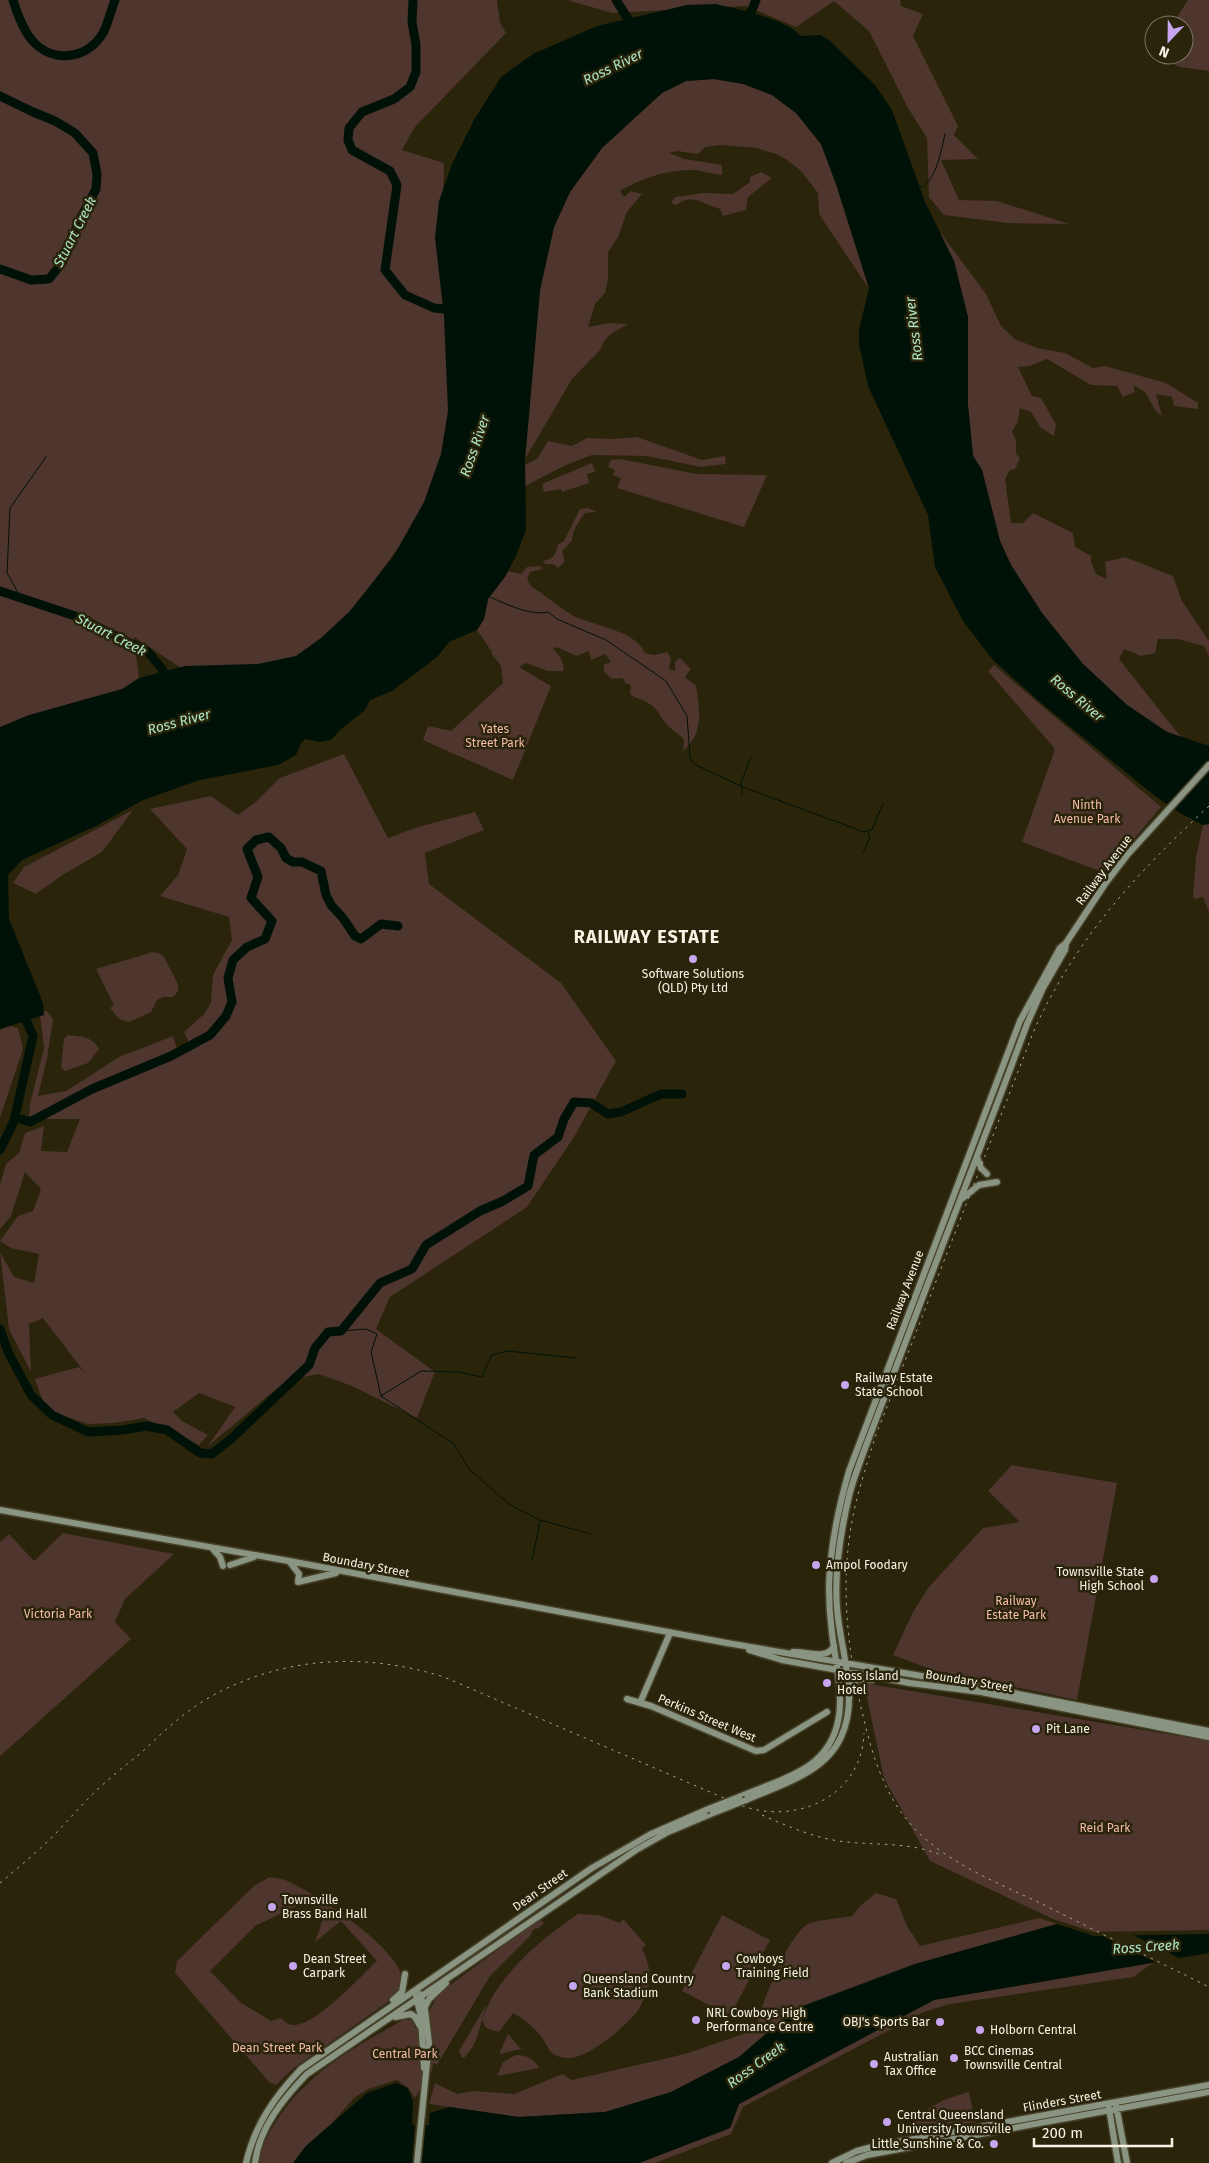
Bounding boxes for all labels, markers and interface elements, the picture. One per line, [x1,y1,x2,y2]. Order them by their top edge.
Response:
north arrow [1144,15,1194,65]
text: N [1157,42,1172,61]
water label: Ross River [580,45,646,89]
water label: Stuart Creek [49,194,100,271]
water label: Ross River [902,295,926,362]
water label: Ross River [456,412,494,479]
water label: Stuart Creek [72,609,149,660]
water label: Ross River [1047,671,1108,726]
water label: Ross River [146,705,213,739]
park label: Yates Street Park [465,722,526,750]
park label: Ninth Avenue Park [1054,798,1121,826]
street label: Railway Avenue [1073,832,1135,908]
district label: RAILWAY ESTATE [574,926,720,948]
marker: Software Solutions (QLD) Pty Ltd [687,953,699,965]
place label: Software Solutions (QLD) Pty Ltd [642,967,745,995]
street label: Railway Avenue [883,1248,927,1332]
place label: Railway Estate State School [855,1371,933,1399]
marker: Railway Estate State School [839,1379,851,1391]
street label: Boundary Street [321,1550,411,1580]
place label: Ampol Foodary [826,1558,908,1572]
marker: Ampol Foodary [810,1559,822,1571]
place label: Townsville State High School [1056,1565,1144,1593]
marker: Townsville State High School [1148,1573,1160,1585]
park label: Railway Estate Park [986,1594,1047,1622]
park label: Victoria Park [24,1607,93,1621]
street label: Boundary Street [924,1667,1014,1695]
place label: Ross Island Hotel [837,1669,899,1697]
marker: Ross Island Hotel [821,1677,833,1689]
street label: Perkins Street West [656,1691,759,1745]
place label: Pit Lane [1046,1722,1090,1736]
marker: Pit Lane [1030,1723,1042,1735]
park label: Reid Park [1080,1821,1131,1835]
street label: Dean Street [510,1866,571,1914]
place label: Townsville Brass Band Hall [282,1893,367,1921]
marker: Townsville Brass Band Hall [266,1901,278,1913]
water label: Ross Creek [1112,1936,1180,1958]
place label: Dean Street Carpark [303,1952,367,1980]
place label: Cowboys Training Field [736,1952,809,1980]
marker: Dean Street Carpark [287,1960,299,1972]
marker: Cowboys Training Field [720,1960,732,1972]
place label: Queensland Country Bank Stadium [583,1972,694,2000]
marker: Queensland Country Bank Stadium [567,1980,579,1992]
place label: NRL Cowboys High Performance Centre [706,2006,814,2034]
marker: NRL Cowboys High Performance Centre [690,2014,702,2026]
place label: OBJ's Sports Bar [843,2015,930,2029]
marker: OBJ's Sports Bar [934,2016,946,2028]
place label: Holborn Central [990,2023,1077,2037]
marker: Holborn Central [974,2024,986,2036]
water label: Ross Creek [724,2038,788,2092]
park label: Dean Street Park [232,2041,323,2055]
place label: BCC Cinemas Townsville Central [964,2044,1063,2072]
park label: Central Park [372,2047,439,2061]
place label: Australian Tax Office [884,2050,939,2078]
marker: BCC Cinemas Townsville Central [948,2052,960,2064]
marker: Australian Tax Office [868,2058,880,2070]
street label: Flinders Street [1022,2087,1103,2115]
place label: Central Queensland University Townsville [897,2108,1011,2136]
marker: Central Queensland University Townsville [881,2116,893,2128]
scale bar [1034,2116,1172,2148]
text: 200 m [1042,2124,1083,2142]
place label: Little Sunshine & Co. [871,2137,984,2151]
marker: Little Sunshine & Co. [988,2138,1000,2150]

